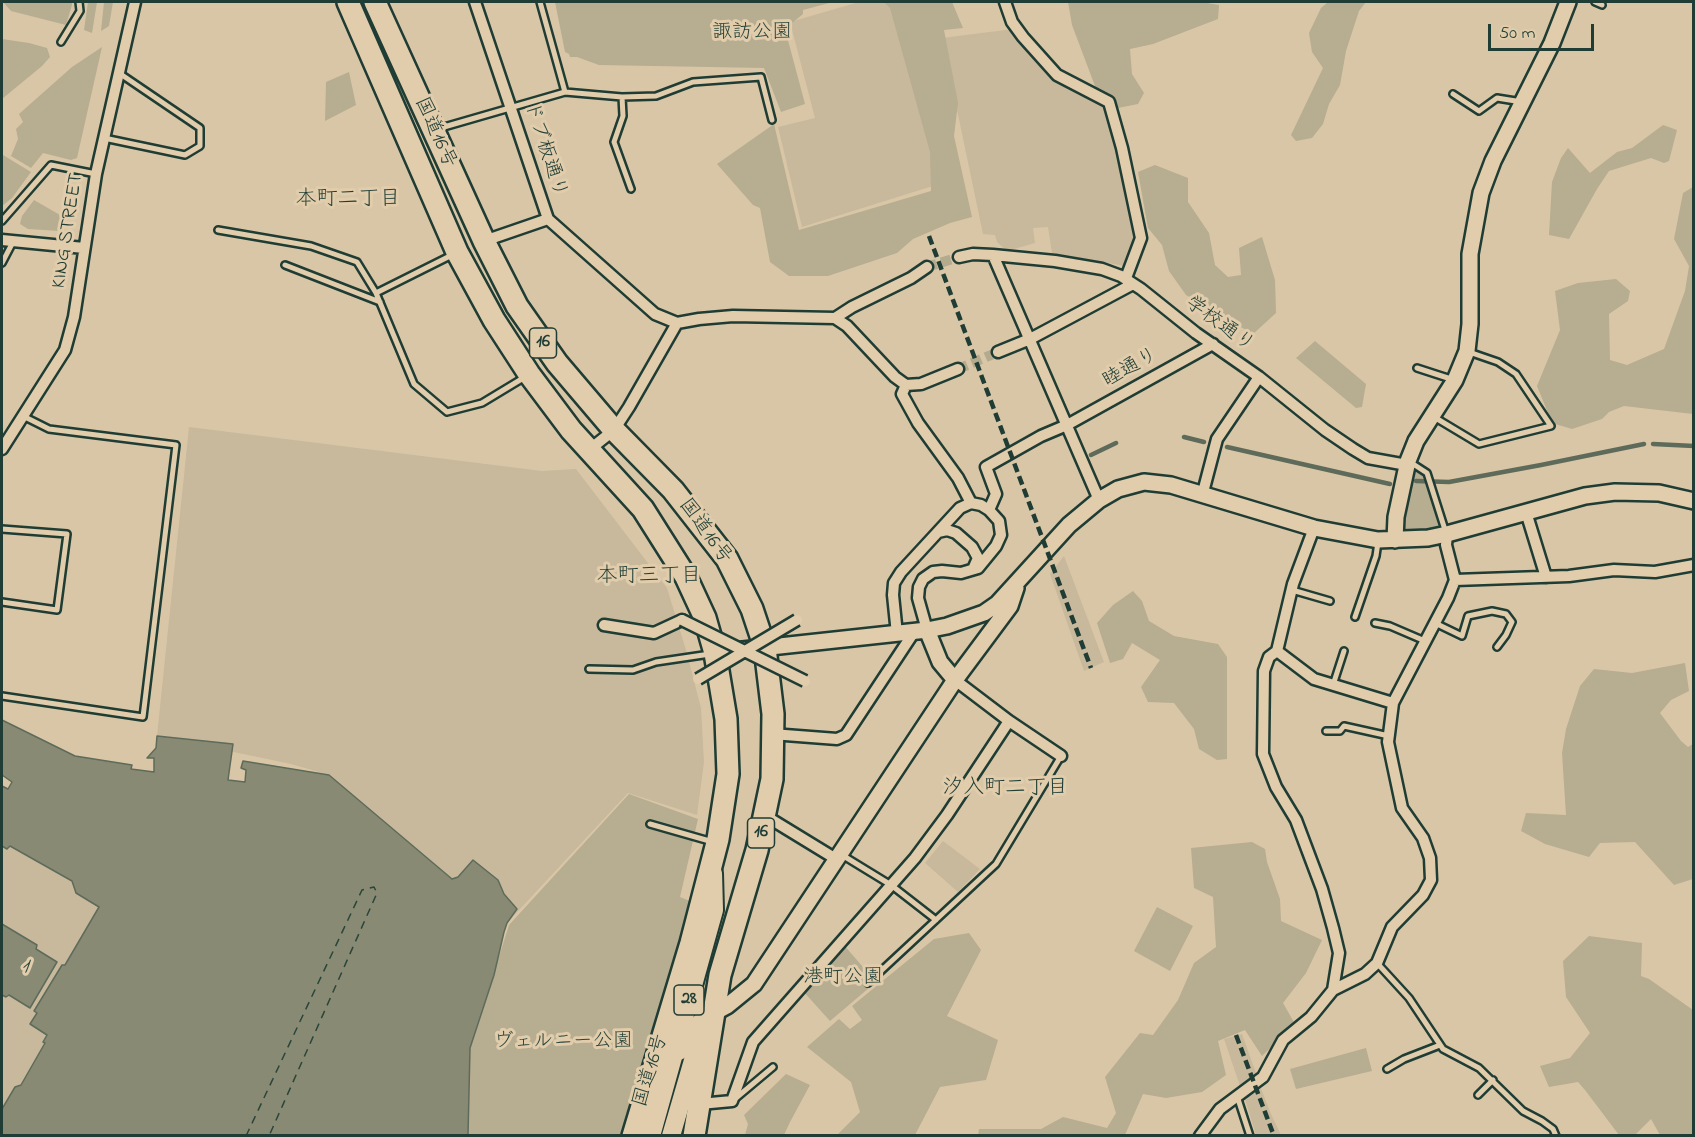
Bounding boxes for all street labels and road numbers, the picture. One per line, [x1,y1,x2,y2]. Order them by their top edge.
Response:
street label: 国道16号 [408,94,460,172]
street label: ドブ板通り [517,99,571,201]
street label: KING STREET [48,172,90,290]
street label: 学校通り [1180,292,1258,358]
road number: 16 [530,328,556,358]
street label: 睦通り [1099,344,1163,394]
street label: 国道16号 [672,495,736,569]
road number: 16 [748,818,774,848]
road number: 28 [674,985,704,1015]
street label: 国道16号 [630,1032,674,1110]

